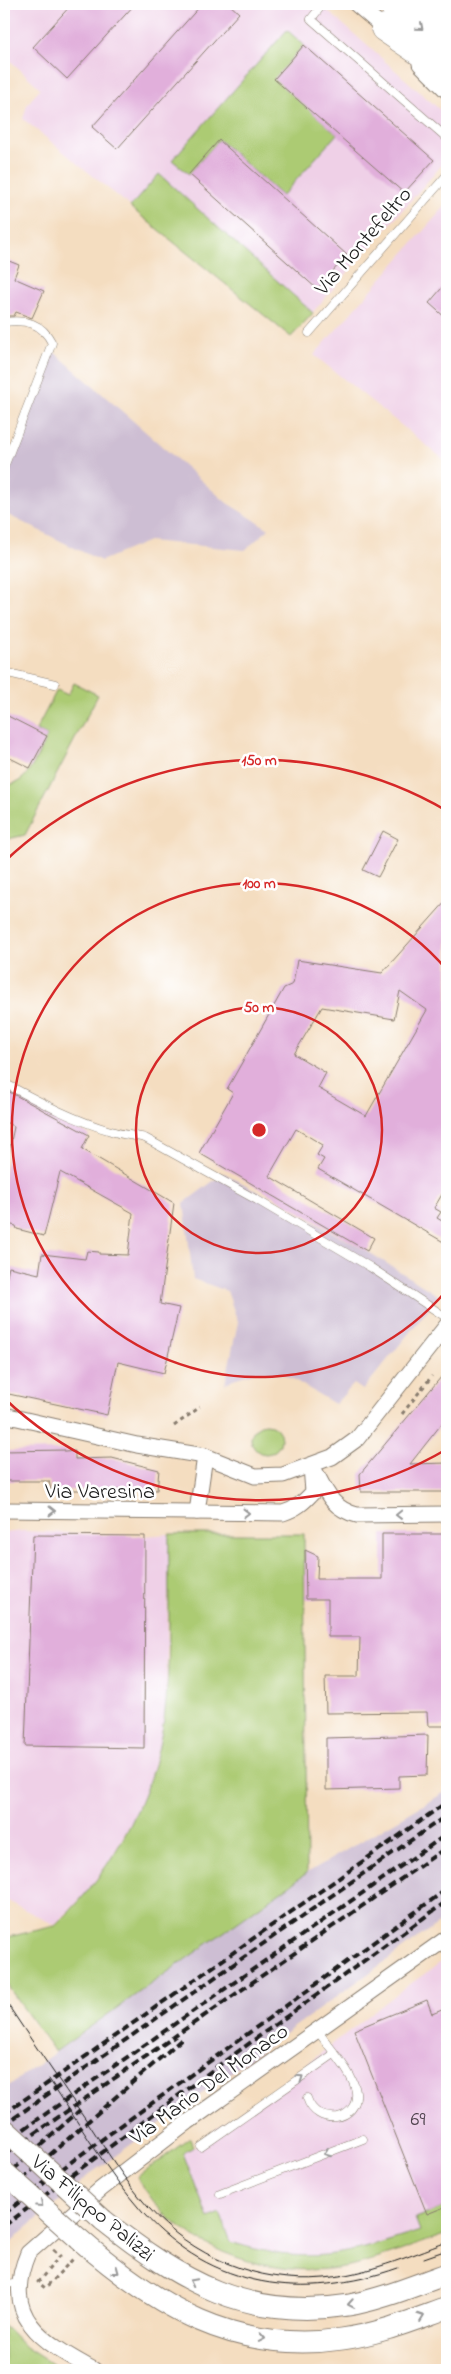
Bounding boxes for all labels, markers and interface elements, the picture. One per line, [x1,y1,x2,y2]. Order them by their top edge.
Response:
one-way arrow [415,22,424,31]
street label: Via Montefeltro [307,180,421,304]
text: 150 m [241,750,277,772]
text: 100 m [242,873,276,895]
text: 50 m [244,997,275,1019]
centre of rings [250,1121,268,1139]
street label: Via Varesina [44,1477,155,1509]
one-way arrow [49,1506,57,1516]
one-way arrow [242,1507,250,1518]
one-way arrow [394,1510,402,1520]
street label: Via Mario Del Monaco [123,2017,296,2155]
one-way arrow [294,2075,304,2084]
house number: 69 [411,2106,425,2135]
street label: Via Filippo Palizzi [22,2147,161,2271]
one-way arrow [323,2147,331,2157]
one-way arrow [34,2199,43,2208]
one-way arrow [110,2265,119,2273]
one-way arrow [189,2278,198,2288]
one-way arrow [346,2298,355,2309]
one-way arrow [416,2313,425,2323]
one-way arrow [258,2332,266,2342]

